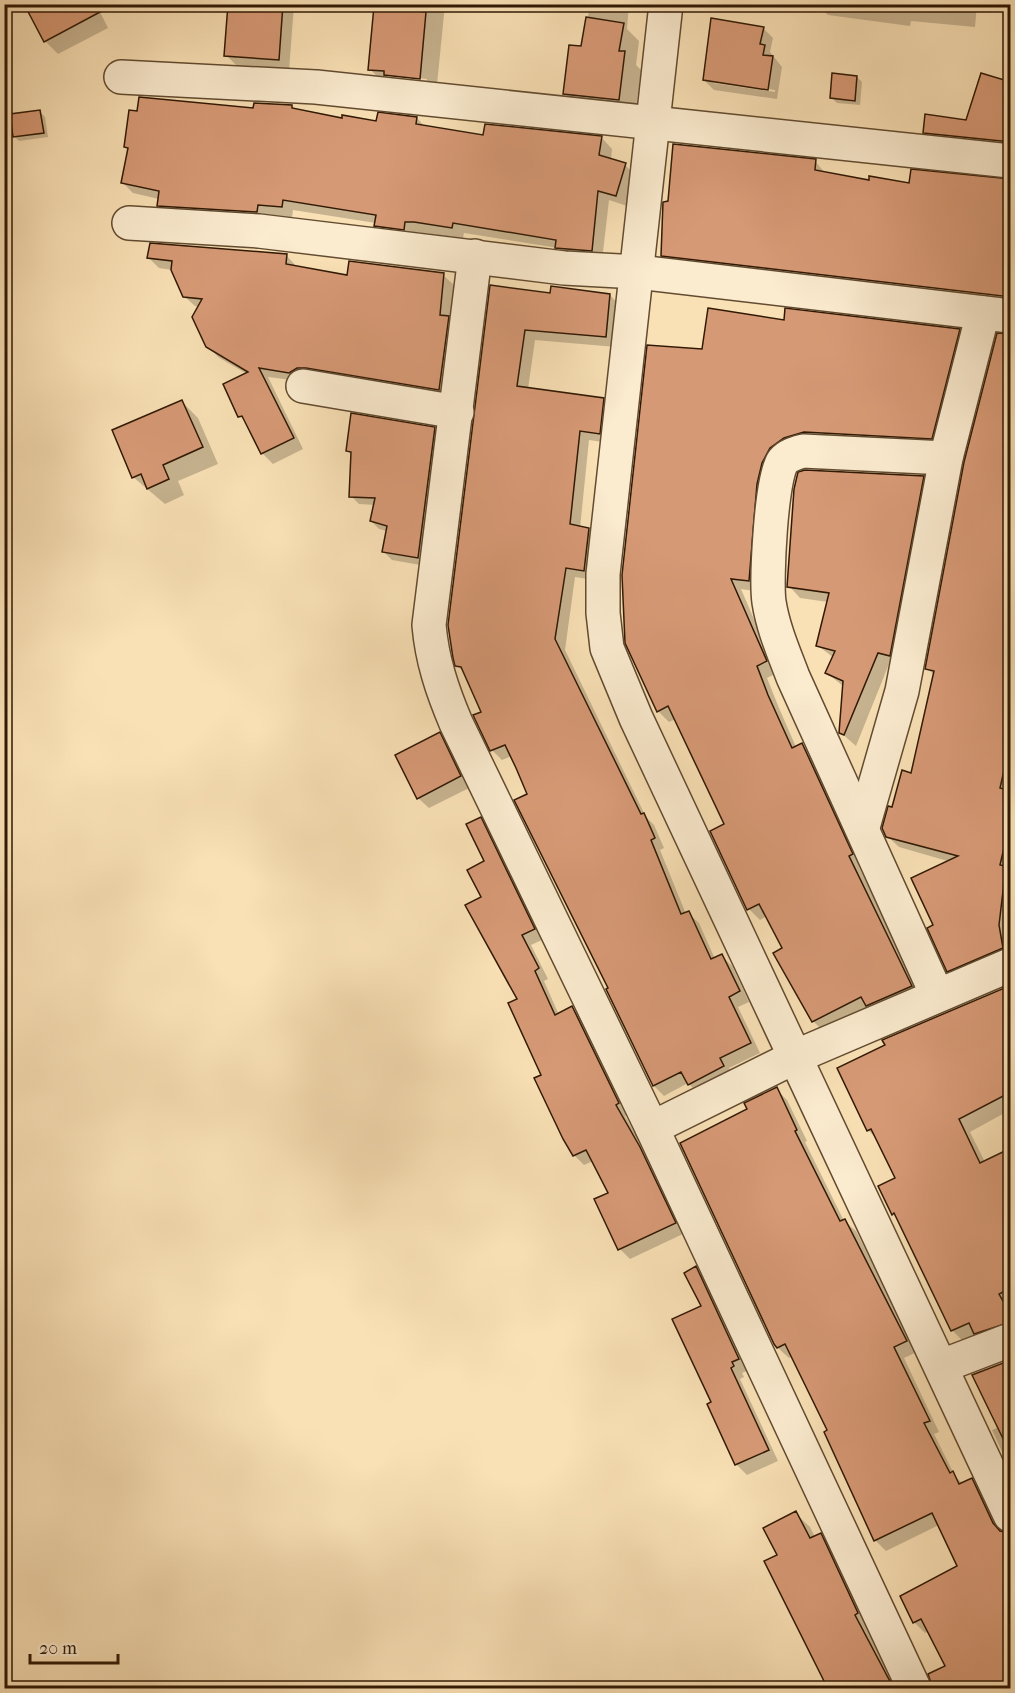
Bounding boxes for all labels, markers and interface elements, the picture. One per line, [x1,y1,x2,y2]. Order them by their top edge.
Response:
scale bar [30,1627,118,1665]
text: 20 m [39,1638,77,1659]

